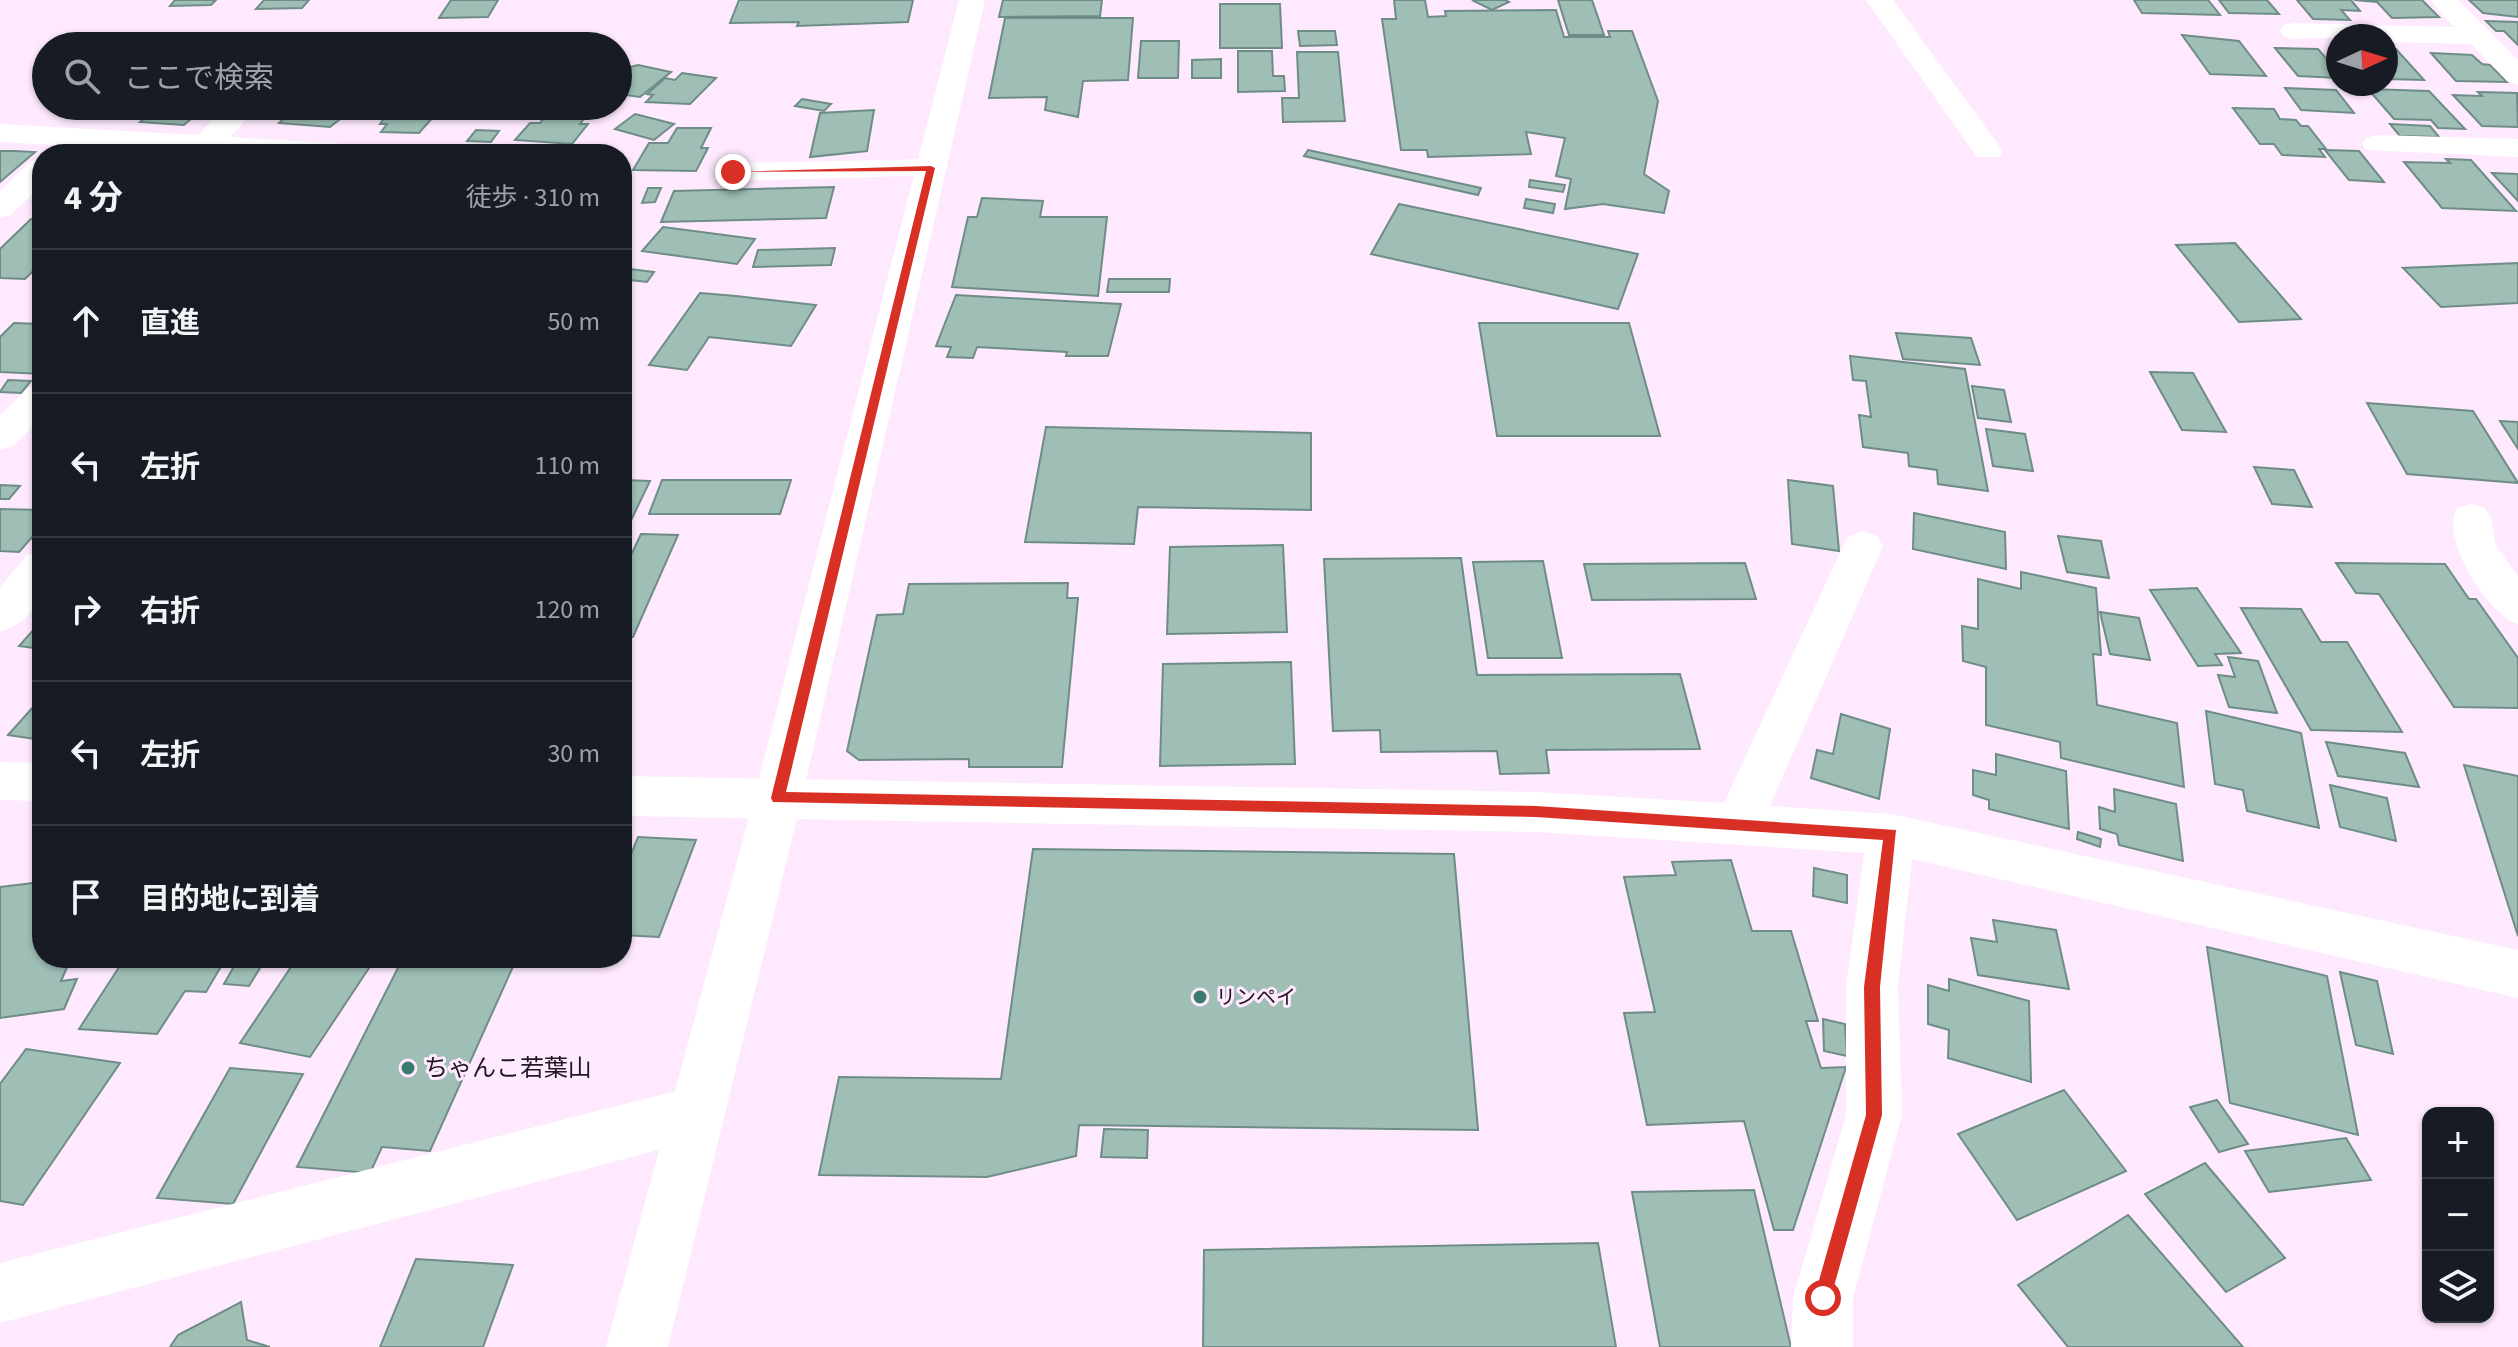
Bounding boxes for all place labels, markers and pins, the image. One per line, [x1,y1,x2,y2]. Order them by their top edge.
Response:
place label: リンペイ [1216,984,1296,1012]
marker: リンペイ [1191,988,1209,1006]
place label: ちゃんこ若葉山 [424,1051,592,1086]
marker: ちゃんこ若葉山 [399,1059,417,1077]

